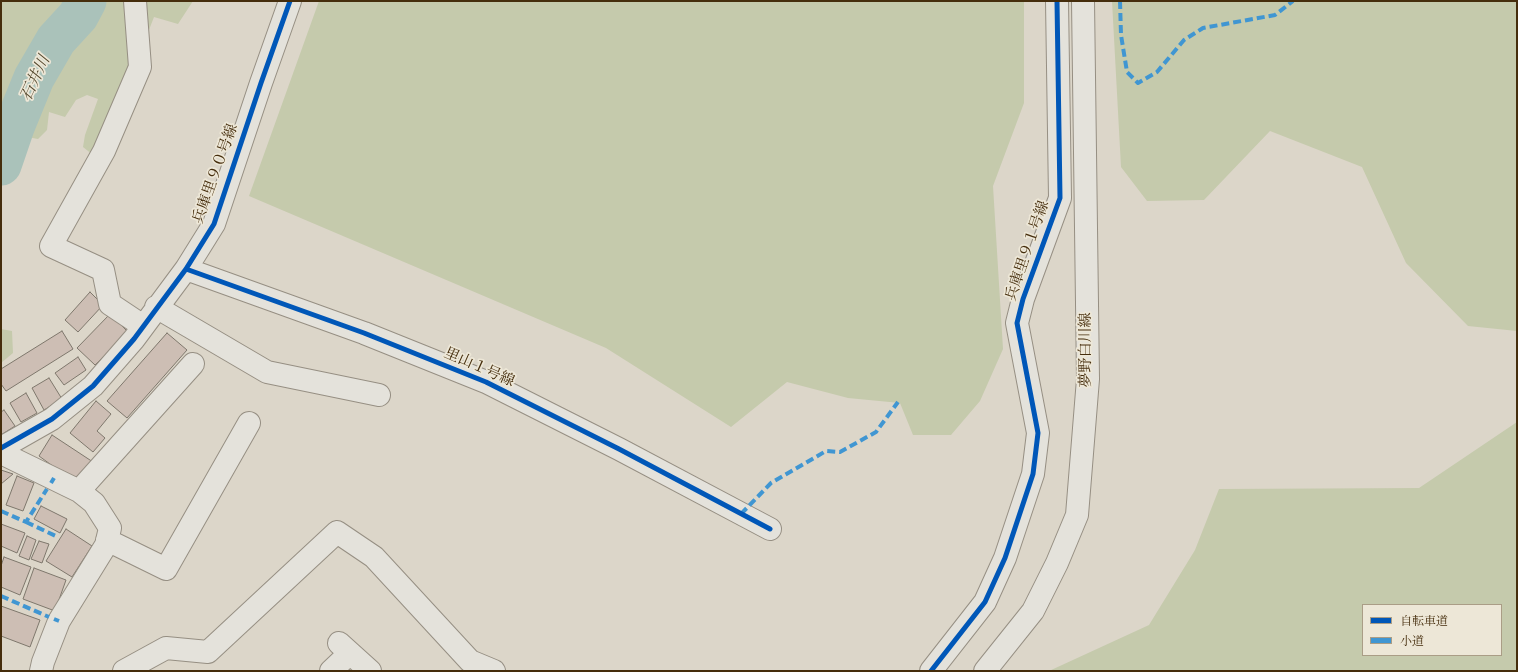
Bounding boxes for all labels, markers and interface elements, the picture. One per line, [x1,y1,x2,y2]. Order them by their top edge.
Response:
water label: 石井川 [17,53,55,105]
street label: 兵庫里９０号線 [190,122,242,226]
street label: 兵庫里９１号線 [1002,198,1054,304]
street label: 夢野白川線 [1078,313,1096,387]
street label: 里山１号線 [441,345,517,391]
legend [1362,604,1502,656]
text: 自転車道 [1400,613,1448,629]
text: 小道 [1400,633,1424,649]

